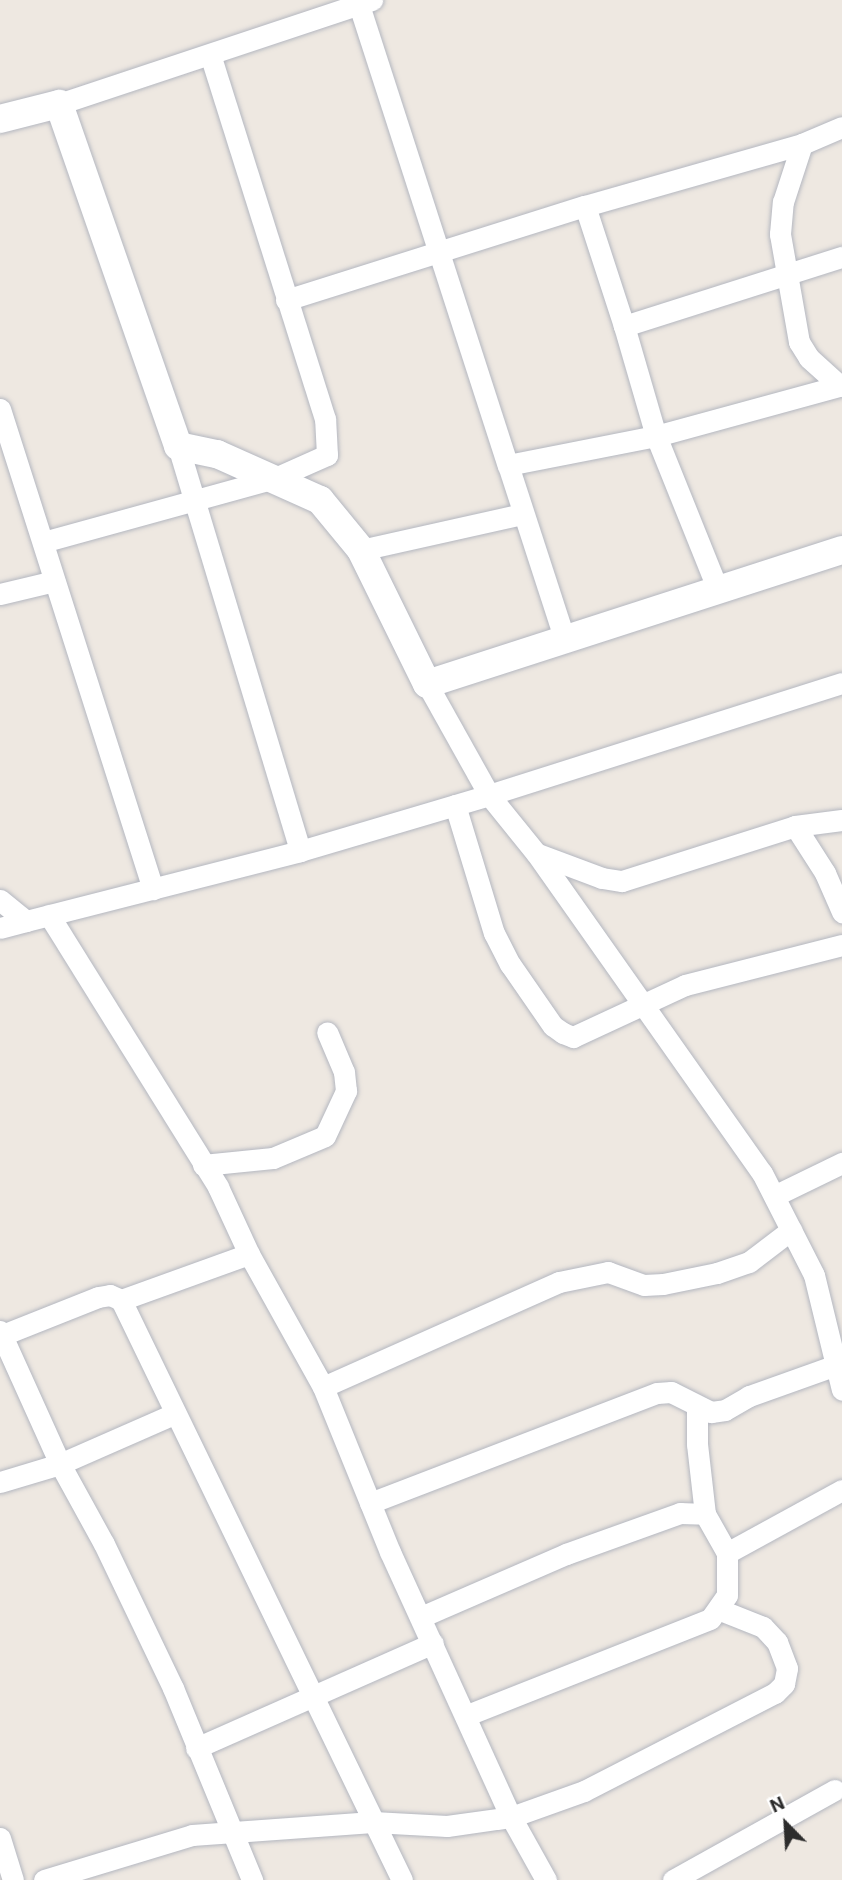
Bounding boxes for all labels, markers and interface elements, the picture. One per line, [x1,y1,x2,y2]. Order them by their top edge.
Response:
north arrow [751,1789,821,1859]
text: N [766,1791,788,1818]

